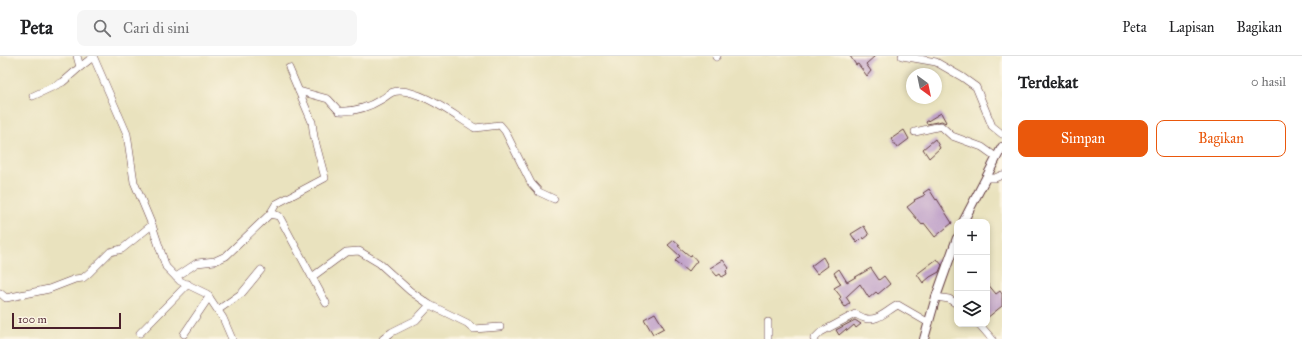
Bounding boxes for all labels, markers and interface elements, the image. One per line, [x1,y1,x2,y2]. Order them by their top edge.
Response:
search box [77,10,357,46]
text: Peta [20,16,53,39]
icon: search [91,17,113,39]
text: Cari di sini [123,19,189,37]
text: Peta [1122,19,1147,36]
text: Lapisan [1169,19,1214,36]
text: Bagikan [1236,19,1282,36]
north arrow [906,68,942,104]
text: Terdekat [1018,72,1078,93]
text: 0 hasil [1251,74,1286,90]
button: Simpan [1018,120,1148,157]
button: Bagikan [1156,120,1286,157]
map controls [954,219,990,327]
button: + [954,219,990,255]
button: − [954,255,990,291]
button: layers [954,291,990,327]
scale bar [12,311,121,330]
text: 100 m [18,313,47,326]

